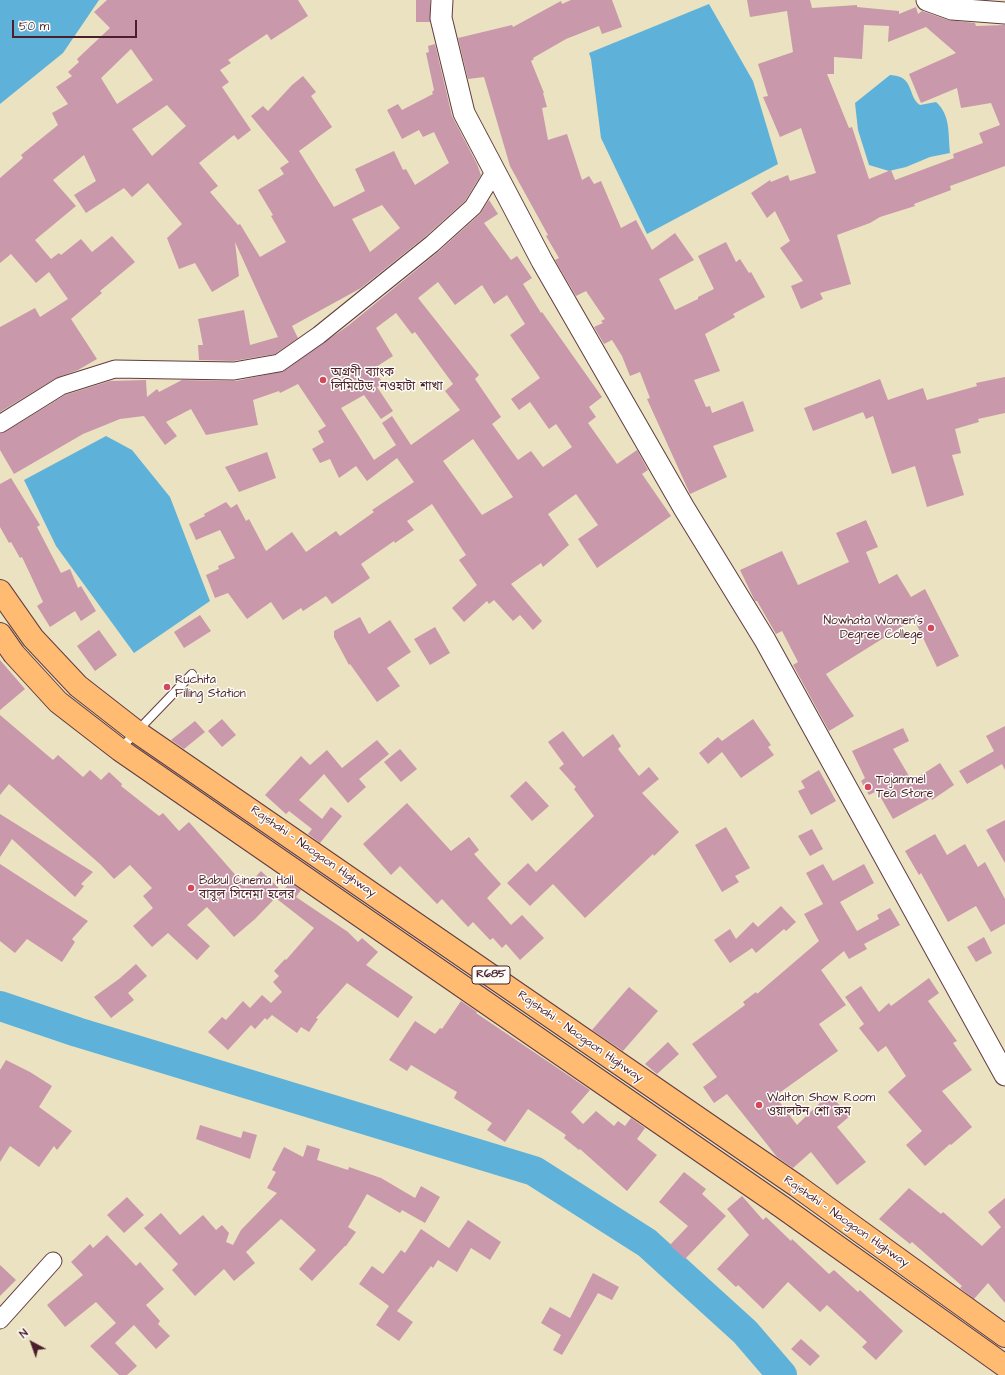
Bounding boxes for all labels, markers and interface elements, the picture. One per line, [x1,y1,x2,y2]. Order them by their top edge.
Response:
scale bar [14,12,139,38]
text: 50 m [19,18,49,35]
place label: অগ্রণী ব্যাংক লিমিটেড, নওহাটা শাখা [331,366,443,394]
marker: অগ্রণী ব্যাংক লিমিটেড, নওহাটা শাখা [318,375,328,385]
place label: Nowhata Women's Degree College [823,614,923,642]
marker: Nowhata Women's Degree College [926,623,936,633]
place label: Ruchita Filling Station [175,673,246,701]
marker: Ruchita Filling Station [162,682,172,692]
place label: Tojammel Tea Store [876,773,933,801]
marker: Tojammel Tea Store [863,782,873,792]
street label: Rajshahi - Naogaon Highway [248,803,378,901]
place label: Babul Cinema Hall বাবুল সিনেমা হলের [199,874,294,902]
marker: Babul Cinema Hall বাবুল সিনেমা হলের [186,883,196,893]
road number: R685 [472,966,510,984]
street label: Rajshahi - Naogaon Highway [515,988,645,1086]
place label: Walton Show Room ওয়ালটন শো রুম [767,1091,875,1119]
marker: Walton Show Room ওয়ালটন শো রুম [754,1100,764,1110]
street label: Rajshahi - Naogaon Highway [781,1173,911,1271]
north arrow [12,1323,52,1363]
text: N [16,1326,31,1341]

